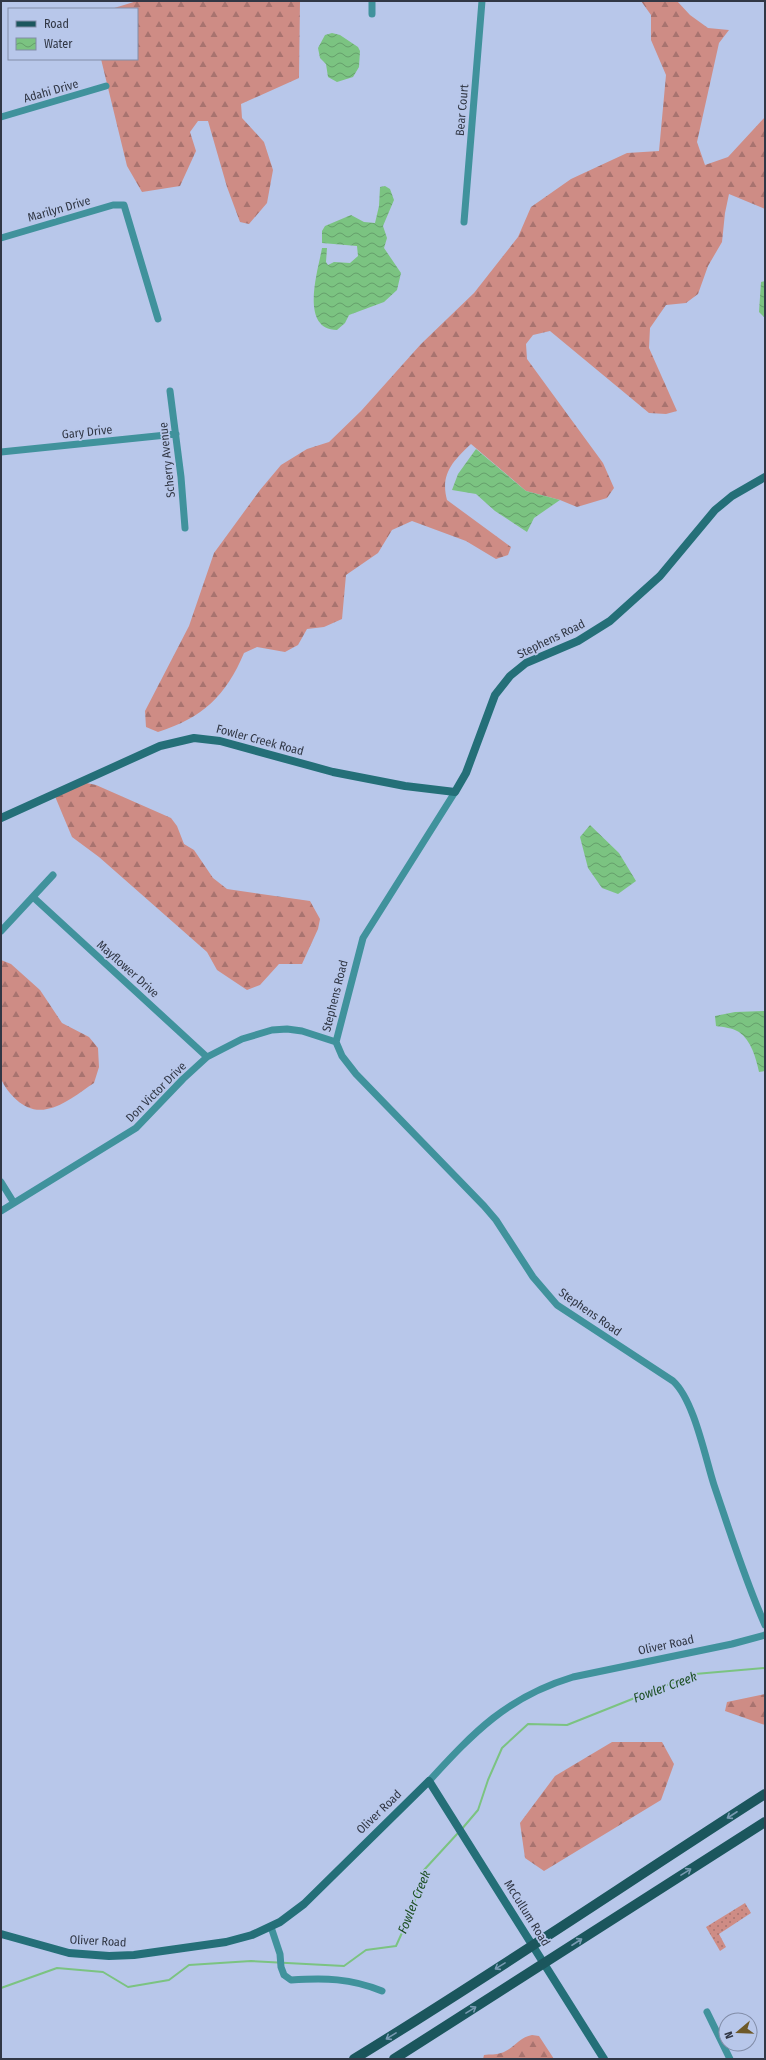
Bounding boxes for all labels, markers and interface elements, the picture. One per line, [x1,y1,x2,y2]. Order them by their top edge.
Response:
legend [8,8,138,60]
text: Road [44,17,69,31]
text: Water [44,37,73,51]
street label: Adahi Drive [22,77,80,105]
street label: Bear Court [453,84,471,136]
street label: Marilyn Drive [26,193,92,225]
street label: Scherry Avenue [156,421,178,499]
street label: Gary Drive [61,422,113,442]
street label: Stephens Road [515,617,587,661]
street label: Fowler Creek Road [215,722,305,758]
street label: Mayflower Drive [94,938,162,1001]
street label: Stephens Road [319,959,351,1033]
street label: Don Victor Drive [123,1059,189,1125]
street label: Stephens Road [556,1285,624,1339]
street label: Oliver Road [637,1632,695,1658]
water label: Fowler Creek [631,1668,699,1705]
street label: Oliver Road [354,1787,404,1837]
one-way arrow [726,1812,738,1820]
water label: Fowler Creek [395,1868,434,1936]
one-way arrow [680,1868,691,1876]
street label: McCullum Road [501,1877,553,1949]
street label: Oliver Road [69,1933,127,1949]
one-way arrow [571,1938,582,1946]
one-way arrow [494,1963,506,1971]
one-way arrow [465,2006,476,2014]
north arrow [718,2012,758,2052]
text: N [722,2030,736,2040]
one-way arrow [386,2032,397,2040]

